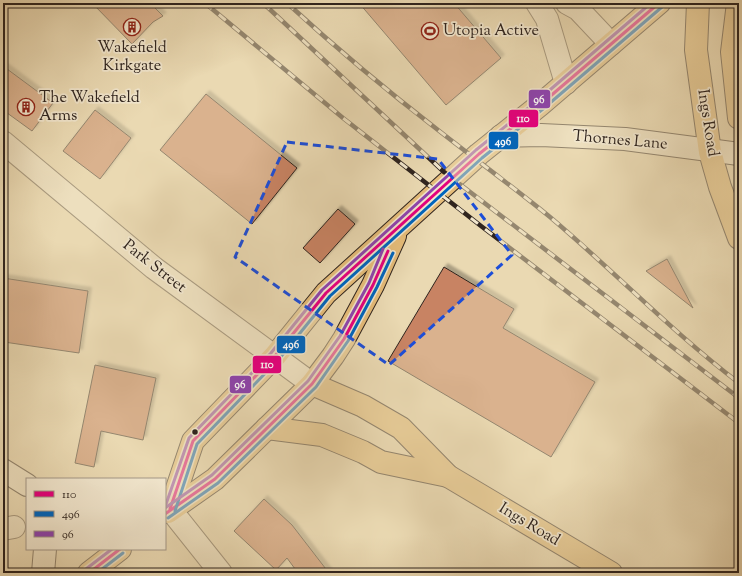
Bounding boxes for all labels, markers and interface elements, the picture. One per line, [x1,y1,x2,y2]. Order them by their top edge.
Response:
building icon: Wakefield Kirkgate [122,17,142,37]
place label: Utopia Active [443,20,539,43]
sports icon: Utopia Active [420,21,440,41]
place label: Wakefield Kirkgate [97,37,167,78]
place label: The Wakefield Arms [39,87,140,128]
street label: Ings Road [690,88,724,158]
line badge: 96 [528,89,551,109]
text: 96 [534,92,545,108]
building icon: The Wakefield Arms [16,97,36,117]
line badge: 110 [508,109,539,128]
text: 110 [515,111,530,127]
street label: Thornes Lane [571,125,669,157]
line badge: 496 [488,131,519,150]
text: 496 [494,134,512,150]
street label: Park Street [117,235,191,300]
line badge: 496 [276,335,306,354]
text: 496 [282,337,300,353]
line badge: 110 [252,355,282,374]
text: 110 [259,357,274,373]
line badge: 96 [229,375,252,394]
text: 96 [235,377,246,393]
unlabelled marker [190,427,200,437]
legend [26,478,166,550]
text: 110 [62,486,76,504]
street label: Ings Road [494,498,564,552]
text: 496 [62,506,80,524]
text: 96 [62,526,74,544]

